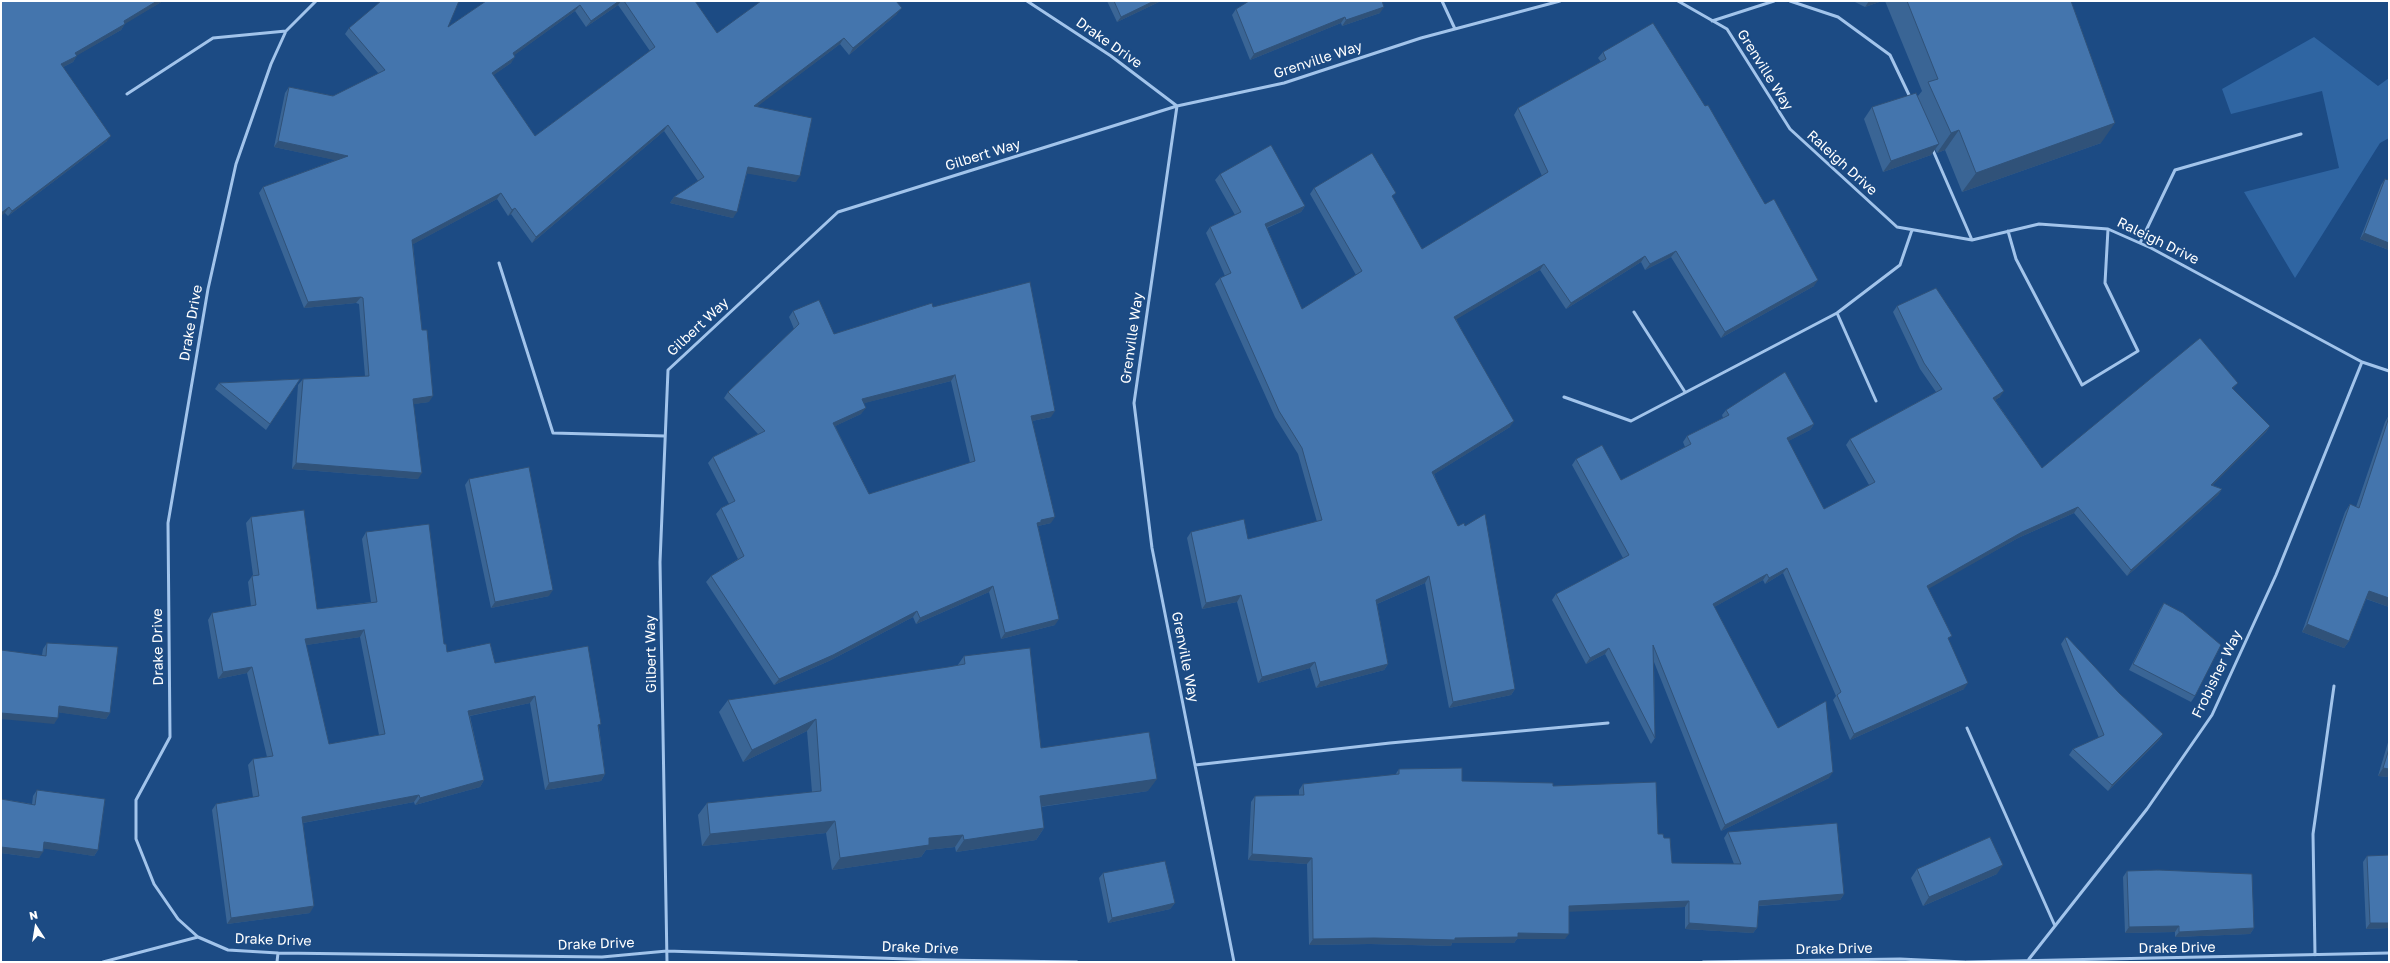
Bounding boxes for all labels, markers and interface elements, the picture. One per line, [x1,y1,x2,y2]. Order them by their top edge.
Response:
street label: Drake Drive [1073,14,1145,72]
street label: Grenville Way [1733,27,1797,113]
street label: Grenville Way [1272,38,1364,82]
street label: Raleigh Drive [1803,127,1881,199]
street label: Gilbert Way [943,136,1023,174]
street label: Raleigh Drive [2114,214,2202,268]
street label: Drake Drive [176,284,206,362]
street label: Grenville Way [1117,291,1147,385]
street label: Gilbert Way [664,294,732,360]
street label: Drake Drive [149,608,167,686]
street label: Grenville Way [1168,610,1202,704]
street label: Gilbert Way [642,615,660,693]
street label: Frobisher Way [2188,627,2246,721]
north arrow [16,907,56,947]
text: N [28,908,39,922]
street label: Drake Drive [234,930,312,950]
street label: Drake Drive [557,934,635,954]
street label: Drake Drive [881,938,959,958]
street label: Drake Drive [2138,939,2216,957]
street label: Drake Drive [1795,940,1873,958]

